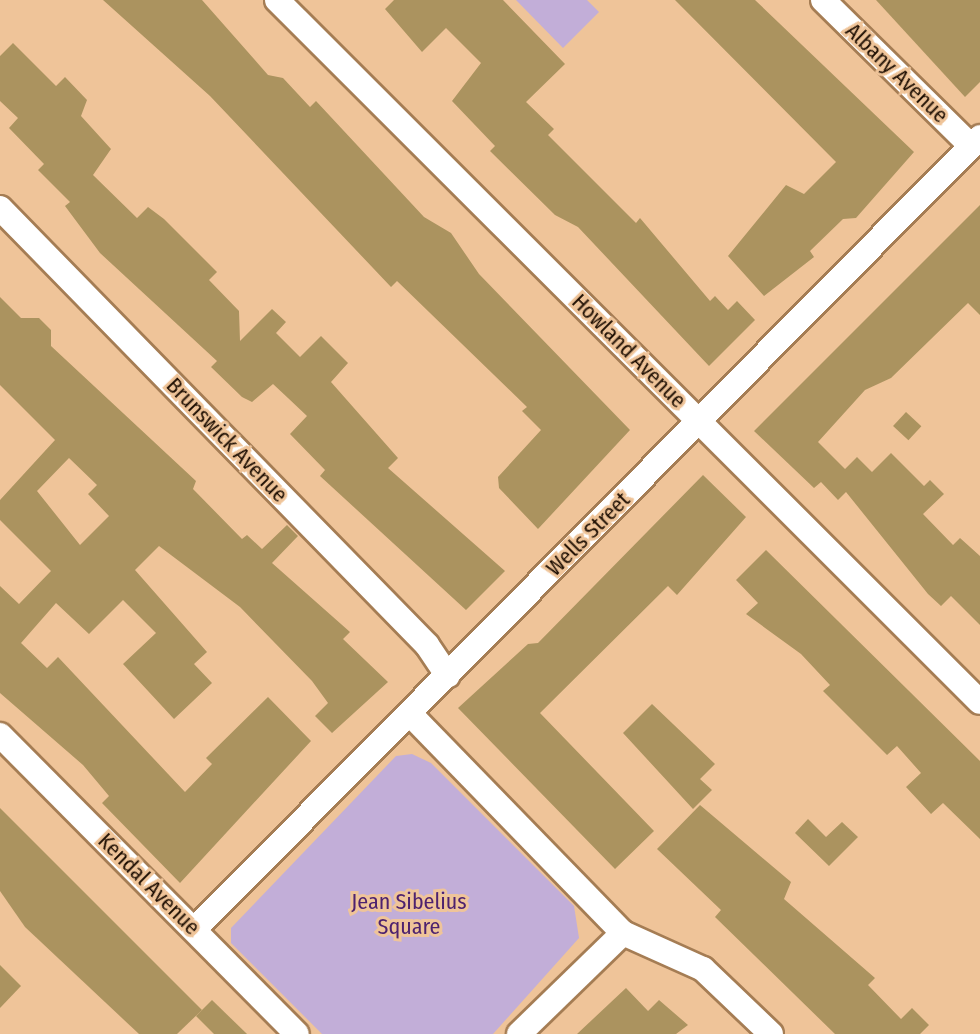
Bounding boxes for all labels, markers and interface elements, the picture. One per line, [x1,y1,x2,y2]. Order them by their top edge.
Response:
street label: Albany Avenue [840,18,954,128]
street label: Howland Avenue [566,288,692,414]
street label: Brunswick Avenue [161,372,293,508]
street label: Wells Street [541,487,635,581]
street label: Kendal Avenue [93,828,205,940]
park label: Jean Sibelius Square [351,888,467,940]

